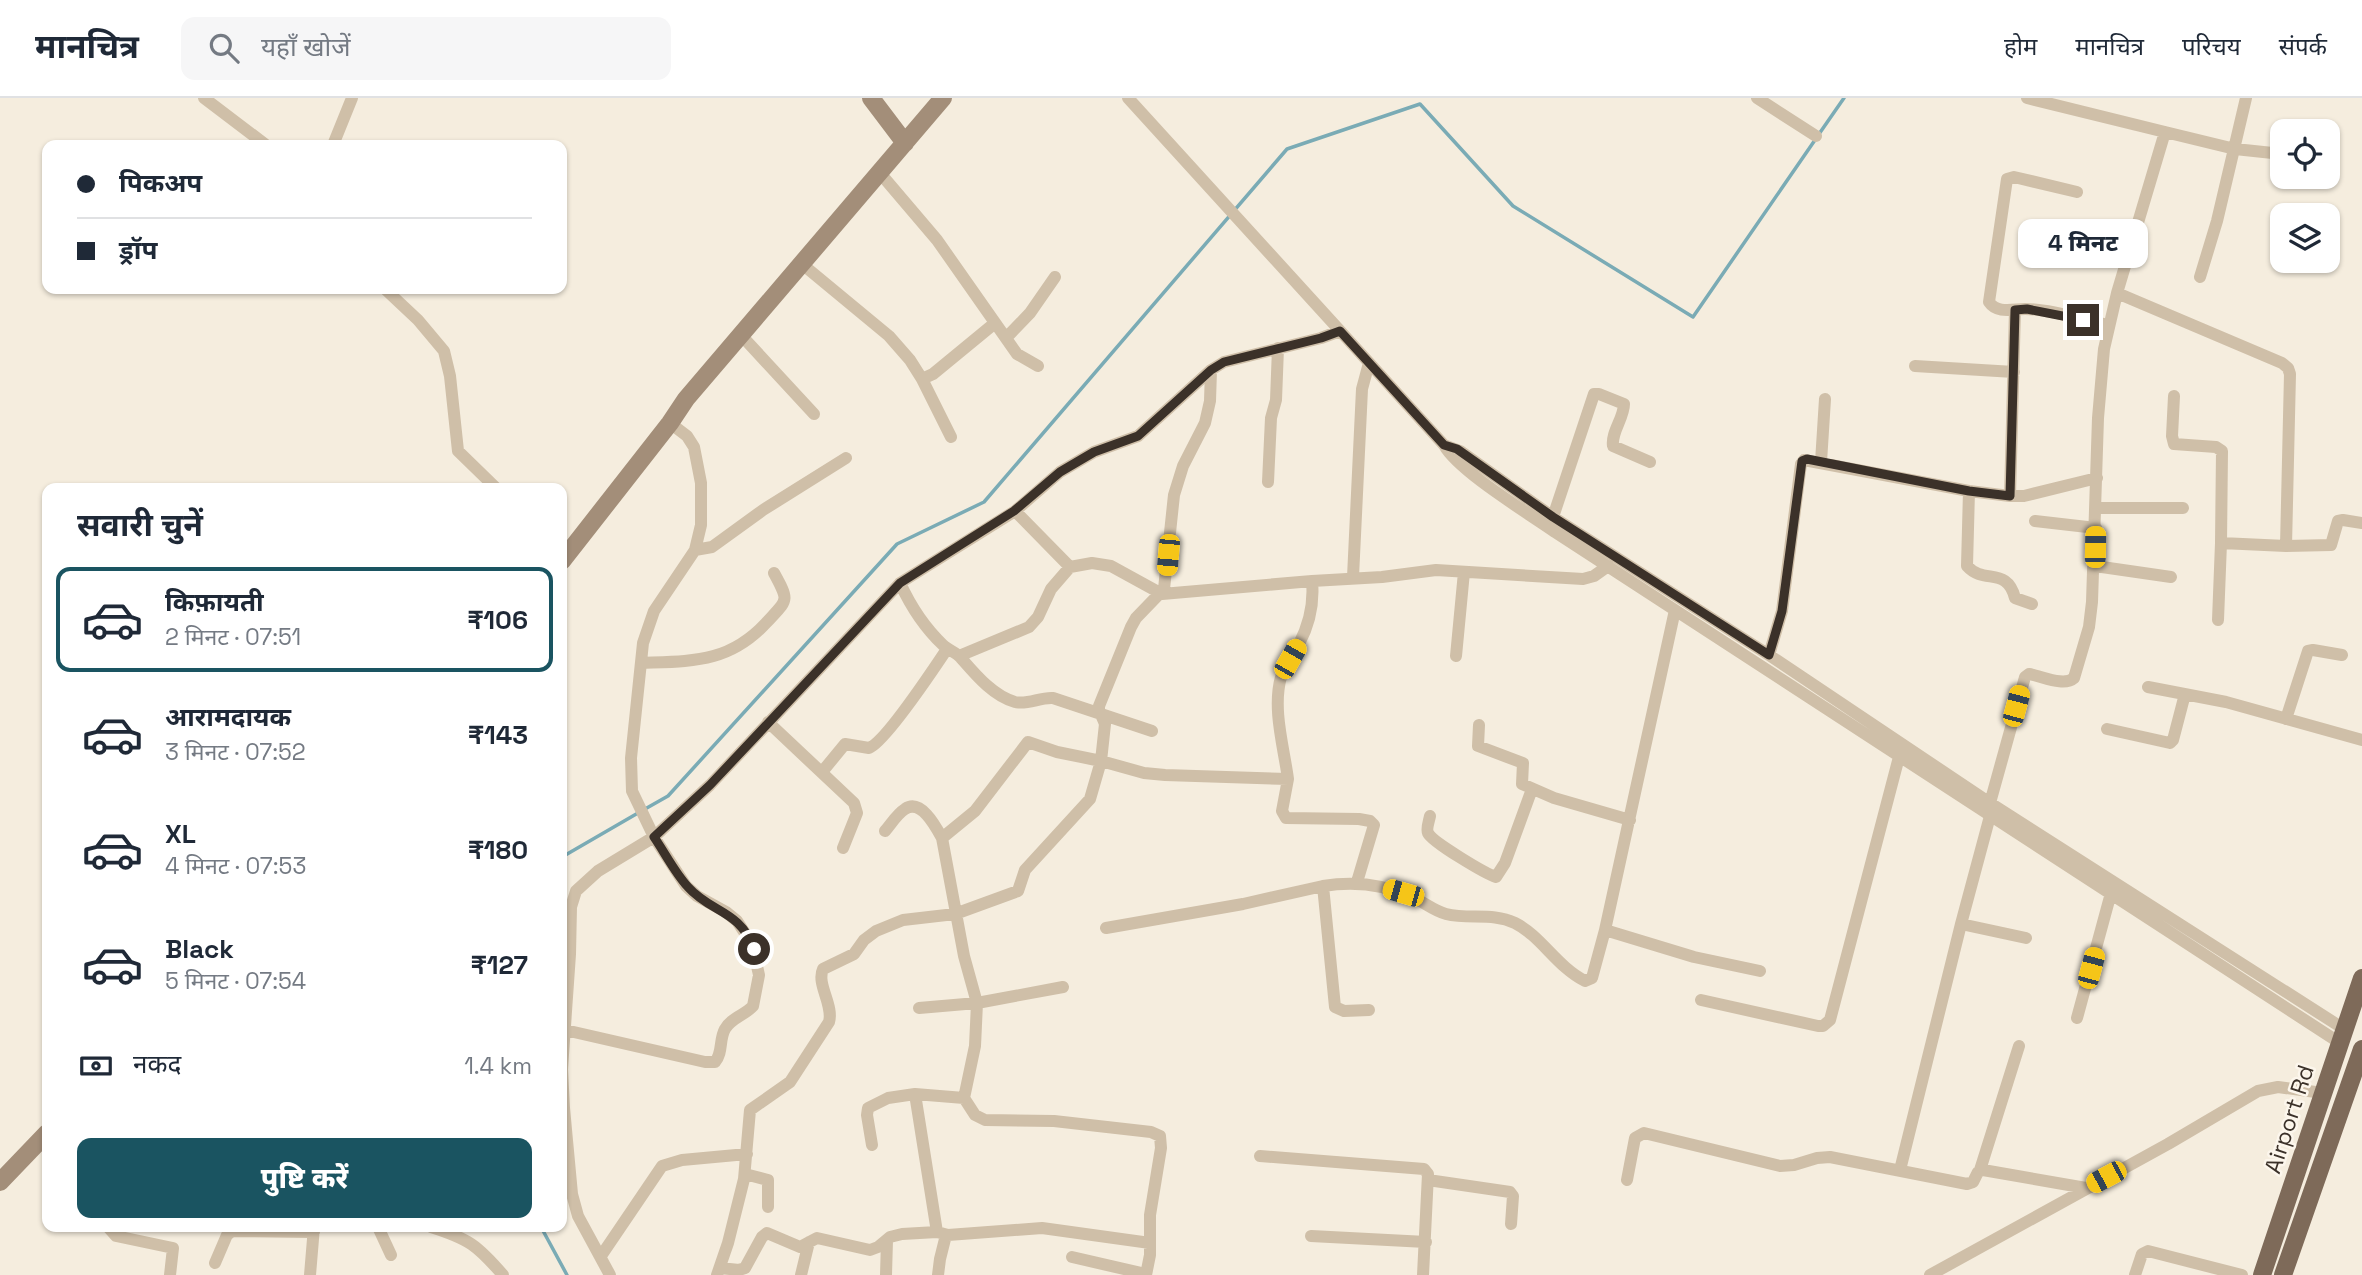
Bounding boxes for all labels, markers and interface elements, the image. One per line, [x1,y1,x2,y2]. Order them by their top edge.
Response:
search box [181,17,671,80]
text: मानचित्र [35,26,139,68]
icon: search [205,29,243,67]
text: यहाँ खोजें [261,30,351,64]
text: होम [2004,31,2037,62]
text: मानचित्र [2075,31,2144,62]
text: परिचय [2182,31,2241,62]
text: संपर्क [2279,31,2327,62]
map controls [2270,119,2340,273]
button: locate [2270,119,2340,189]
text: पिकअप [119,166,202,200]
button: layers [2270,203,2340,273]
callout: 4 मिनट [2018,218,2148,268]
text: 4 मिनट [2048,228,2118,258]
text: ड्रॉप [119,233,157,267]
route end [2067,304,2099,336]
text: सवारी चुनें [77,505,203,545]
car [2085,526,2106,568]
car [1156,533,1181,577]
text: किफ़ायती [165,585,264,619]
icon: car [81,588,144,651]
text: ₹106 [467,603,528,637]
text: 2 मिनट · 07:51 [165,622,301,652]
car [1271,636,1310,682]
car [2001,683,2032,729]
text: आरामदायक [165,700,291,734]
icon: car [81,703,144,766]
text: ₹143 [468,718,528,752]
text: 3 मिनट · 07:52 [165,737,306,767]
text: XL [165,817,196,851]
icon: car [81,818,144,881]
text: ₹180 [468,833,528,867]
text: 4 मिनट · 07:53 [165,851,306,881]
car [1380,877,1427,909]
text: Black [165,932,234,966]
icon: car [81,933,144,996]
route start [738,933,770,965]
car [2076,945,2107,991]
text: ₹127 [470,948,528,982]
text: 5 मिनट · 07:54 [165,966,306,996]
icon: cash [77,1047,115,1085]
text: नकद [133,1047,181,1081]
text: 1.4 km [464,1051,532,1081]
street label: Airport Rd [2257,1061,2321,1177]
button: पुष्टि करें [77,1138,532,1218]
car [2083,1158,2130,1196]

